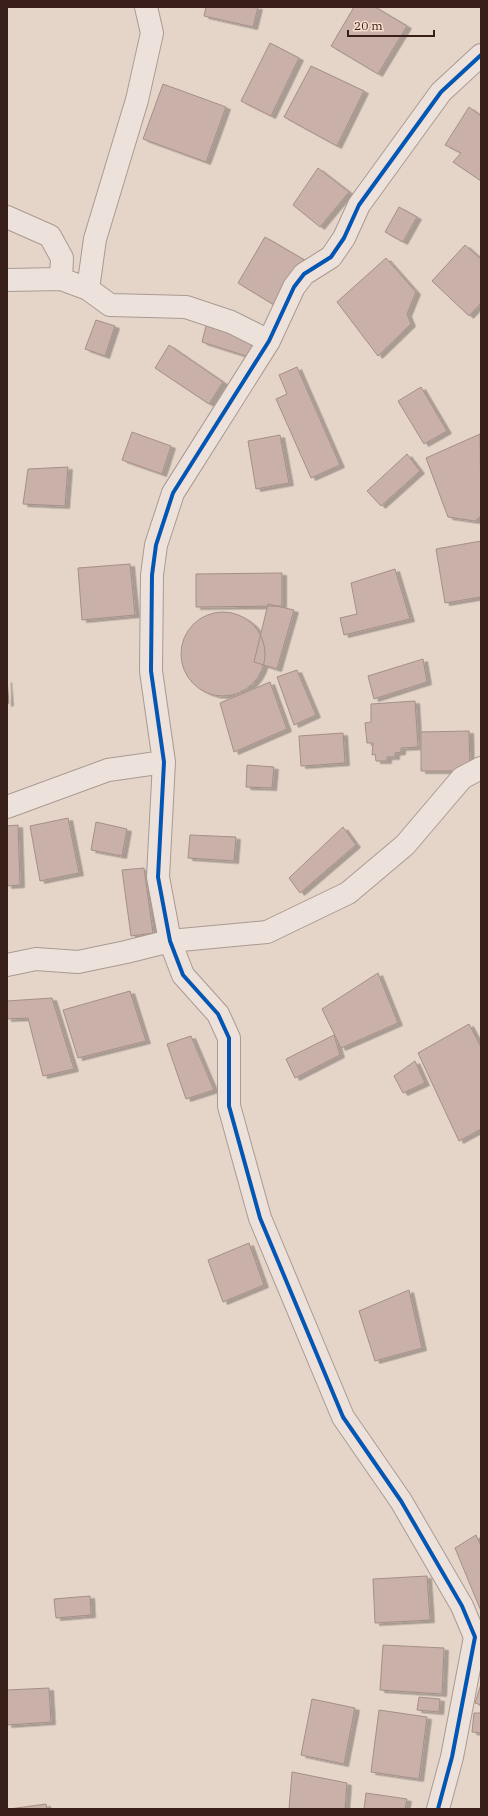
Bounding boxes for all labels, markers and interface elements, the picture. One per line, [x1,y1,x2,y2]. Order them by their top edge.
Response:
scale bar [348,12,434,38]
text: 20 m [354,18,383,33]

